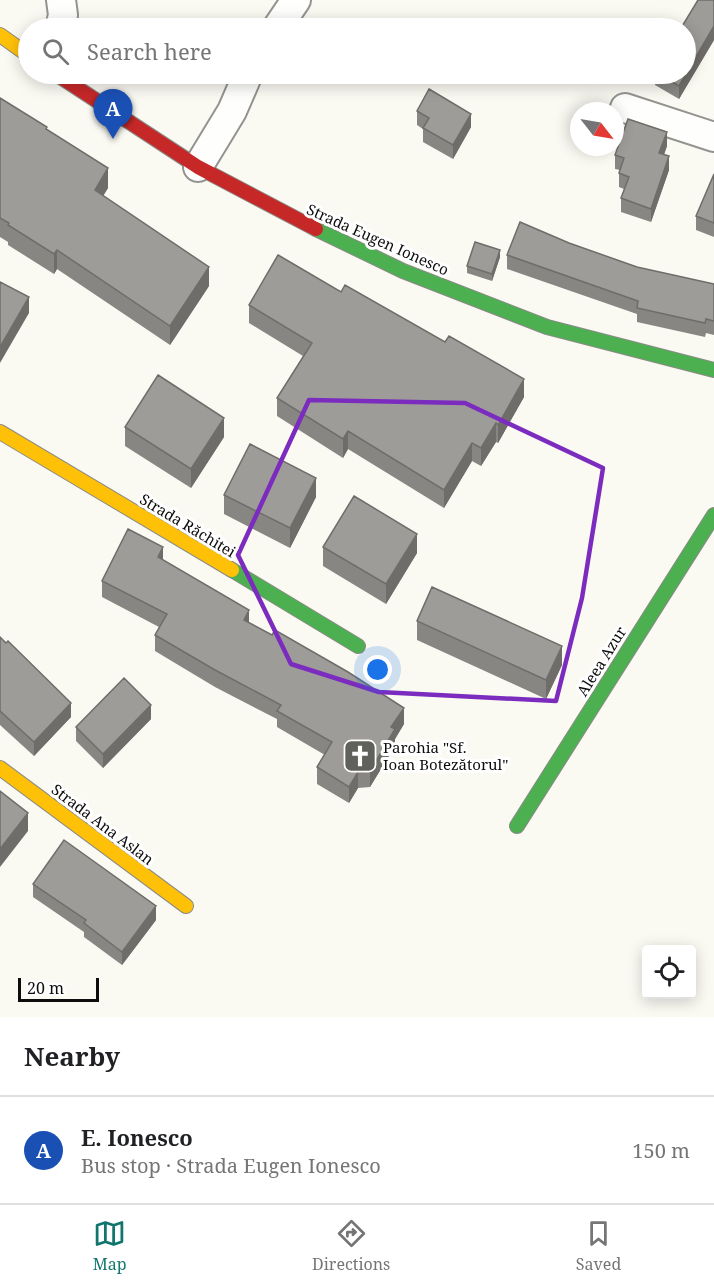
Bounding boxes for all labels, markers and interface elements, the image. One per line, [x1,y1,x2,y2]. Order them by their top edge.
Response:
search box [18,18,696,84]
icon: search [39,35,72,68]
text: Search here [87,36,212,66]
pin: A [94,90,132,139]
north arrow [570,102,624,156]
street label: Strada Eugen Ionesco [304,199,452,279]
street label: Strada Răchitei [136,489,240,562]
street label: Aleea Azur [572,622,630,700]
your location [363,655,392,684]
place label: Parohia "Sf. Ioan Botezătorul" [383,737,508,774]
church icon: Parohia "Sf. Ioan Botezătorul" [342,738,378,774]
street label: Strada Ana Aslan [48,779,158,869]
map controls [642,945,696,999]
button: locate [642,945,696,999]
scale bar [18,975,99,1002]
text: 20 m [27,977,64,999]
text: Nearby [24,1038,120,1074]
text: E. Ionesco [81,1122,193,1152]
text: A [36,1137,51,1164]
text: 150 m [632,1137,690,1164]
text: Bus stop · Strada Eugen Ionesco [81,1152,381,1179]
tab: Map [93,1217,127,1275]
tab: Directions [312,1217,390,1275]
tab: Saved [576,1217,621,1275]

